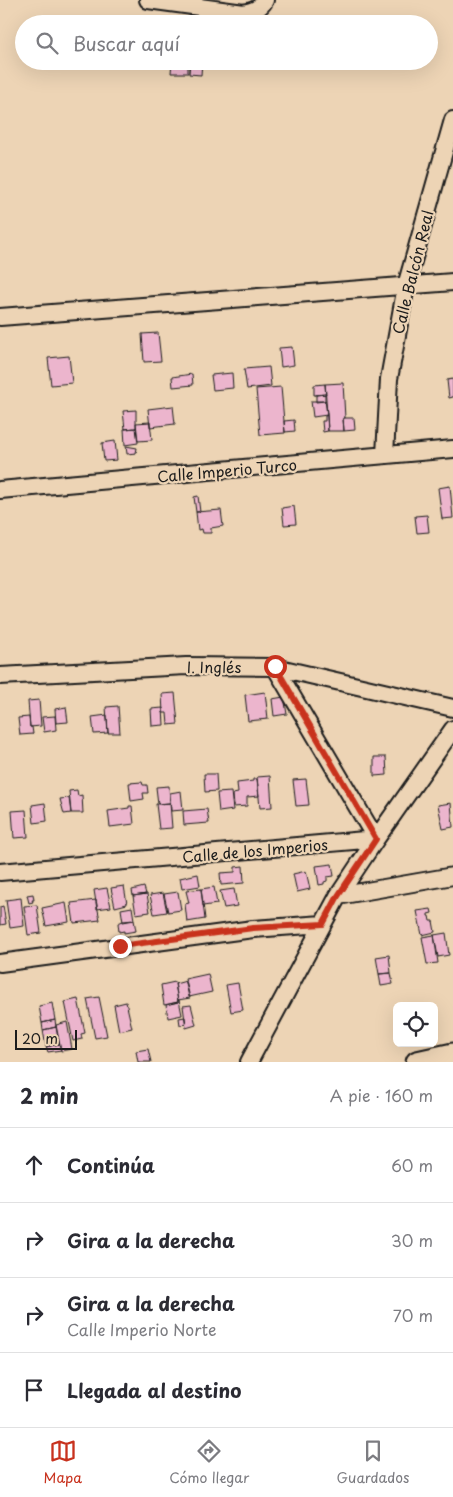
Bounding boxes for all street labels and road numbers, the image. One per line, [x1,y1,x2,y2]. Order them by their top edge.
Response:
street label: Calle Balcón Real [386,208,438,336]
street label: Calle Imperio Turco [156,452,298,488]
street label: I. Inglés [187,655,241,678]
street label: Calle de los Imperios [181,832,329,868]

